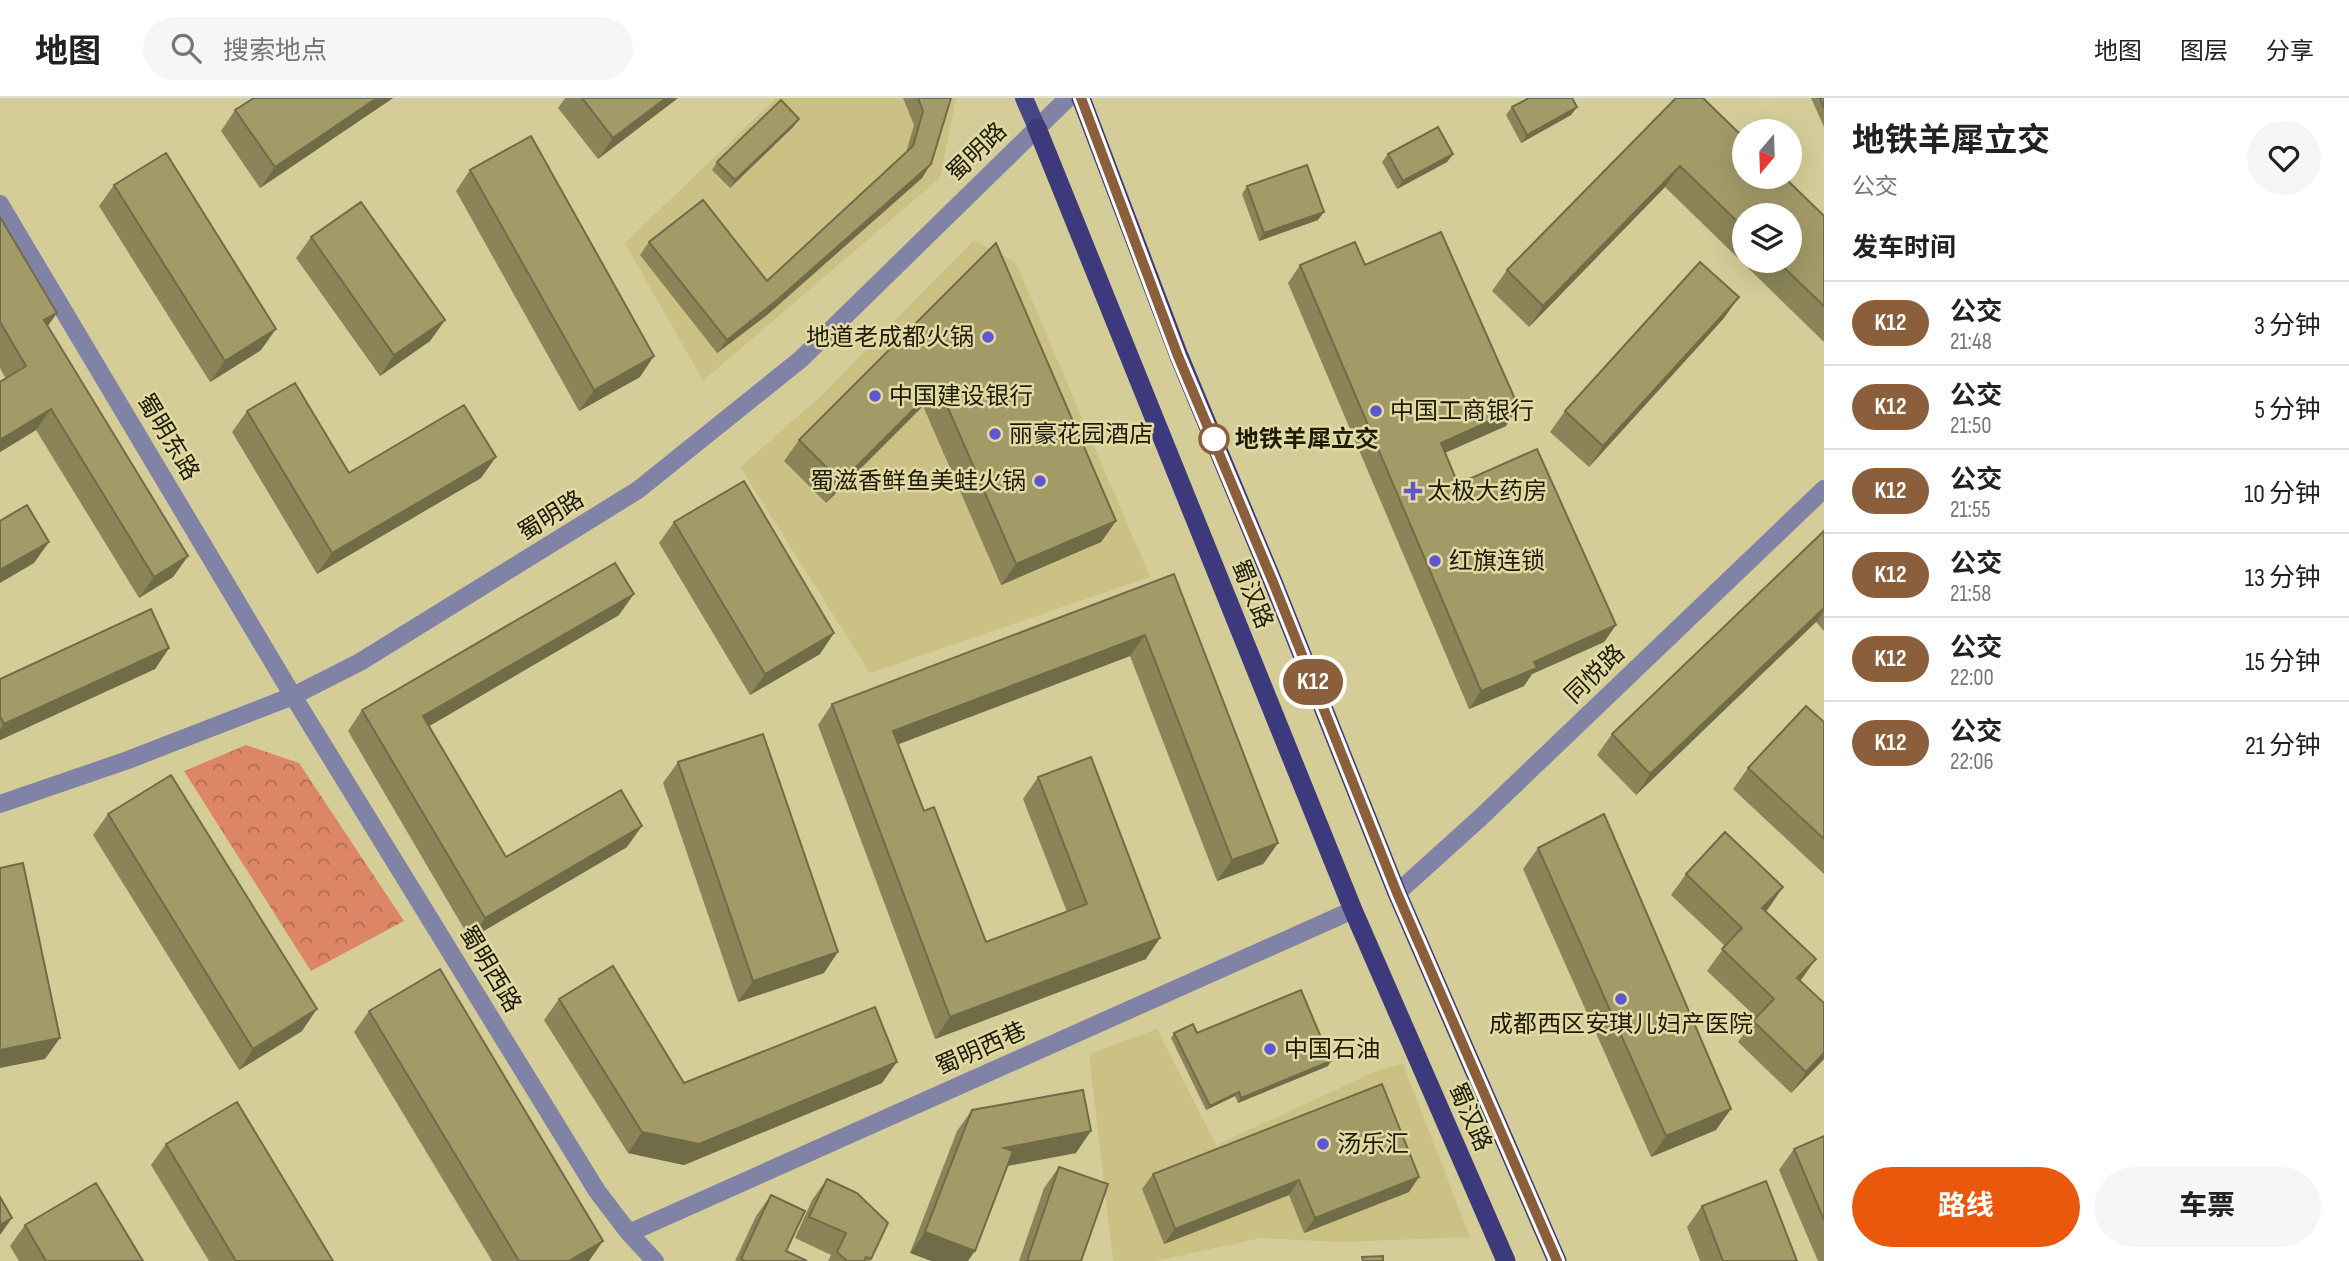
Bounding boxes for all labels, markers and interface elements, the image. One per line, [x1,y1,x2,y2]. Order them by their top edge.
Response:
search box [143,17,633,80]
icon: search [167,29,205,67]
text: 地图 [35,32,101,72]
text: 搜索地点 [223,36,327,67]
text: 地图 [2094,37,2142,66]
text: 图层 [2180,37,2228,66]
text: 分享 [2266,37,2314,66]
street label: 蜀明路 [941,117,1013,187]
north arrow [1732,119,1802,189]
map controls [1732,119,1802,273]
text: 地铁羊犀立交 [1852,121,2050,161]
button: heart [2247,121,2321,195]
text: 公交 [1852,173,1898,201]
button: layers [1732,203,1802,273]
text: 发车时间 [1852,233,1956,264]
text: 公交 [1950,297,2002,328]
text: K12 [1875,308,1906,337]
text: 3 分钟 [2254,311,2321,342]
place label: 地道老成都火锅 [806,323,974,352]
text: 21:48 [1950,328,1992,356]
marker: 地道老成都火锅 [980,329,996,345]
text: 公交 [1950,381,2002,412]
place label: 中国建设银行 [889,382,1033,411]
street label: 蜀明东路 [131,388,205,486]
marker: 中国建设银行 [867,388,883,404]
text: K12 [1875,392,1906,421]
text: 5 分钟 [2254,395,2321,426]
place label: 中国工商银行 [1390,397,1534,426]
marker: 中国工商银行 [1368,403,1384,419]
text: 21:50 [1950,412,1991,440]
place label: 丽豪花园酒店 [1009,420,1153,449]
marker: 地铁羊犀立交 [1199,424,1229,454]
place label: 地铁羊犀立交 [1235,425,1379,454]
marker: 丽豪花园酒店 [987,426,1003,442]
text: 公交 [1950,465,2002,496]
place label: 蜀滋香鲜鱼美蛙火锅 [810,467,1026,496]
marker: 蜀滋香鲜鱼美蛙火锅 [1032,473,1048,489]
text: K12 [1875,476,1906,505]
place label: 太极大药房 [1427,477,1547,506]
text: 10 分钟 [2244,479,2321,510]
marker: 太极大药房 [1405,483,1421,499]
street label: 蜀明路 [513,485,589,547]
text: 21:55 [1950,496,1990,524]
place label: 红旗连锁 [1449,547,1545,576]
text: 公交 [1950,549,2002,580]
marker: 红旗连锁 [1427,553,1443,569]
street label: 蜀汉路 [1225,555,1279,633]
text: K12 [1875,560,1906,589]
text: 13 分钟 [2245,563,2321,594]
text: 21:58 [1950,580,1991,608]
text: 公交 [1950,633,2002,664]
street label: 同悦路 [1559,639,1631,709]
text: K12 [1875,644,1906,673]
text: 15 分钟 [2245,647,2321,678]
line badge: K12 [1273,659,1353,705]
text: 22:00 [1950,664,1994,692]
text: K12 [1297,667,1329,696]
text: 公交 [1950,717,2002,748]
text: K12 [1875,728,1906,757]
text: 21 分钟 [2245,731,2321,762]
text: 22:06 [1950,748,1994,776]
street label: 蜀明西路 [453,920,527,1018]
marker: 成都西区安琪儿妇产医院 [1613,991,1629,1007]
place label: 成都西区安琪儿妇产医院 [1489,1010,1753,1039]
street label: 蜀明西巷 [931,1016,1031,1082]
place label: 中国石油 [1284,1035,1380,1064]
marker: 中国石油 [1262,1041,1278,1057]
street label: 蜀汉路 [1442,1078,1498,1156]
place label: 汤乐汇 [1337,1130,1409,1159]
marker: 汤乐汇 [1315,1136,1331,1152]
button: 路线 [1852,1167,2080,1247]
button: 车票 [2094,1167,2321,1247]

